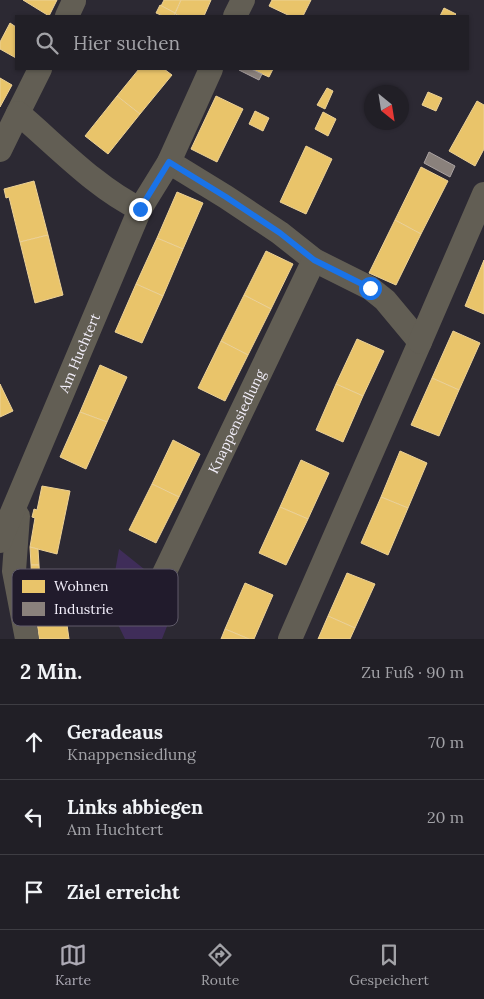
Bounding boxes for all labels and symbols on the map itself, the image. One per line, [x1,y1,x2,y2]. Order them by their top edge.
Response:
north arrow [364,85,409,130]
route end [129,198,152,221]
route start [359,277,382,300]
street label: Am Huchtert [54,310,104,396]
street label: Knappensiedlung [204,367,269,476]
legend [12,569,178,626]
text: Wohnen [54,577,109,595]
text: Industrie [54,600,114,618]

